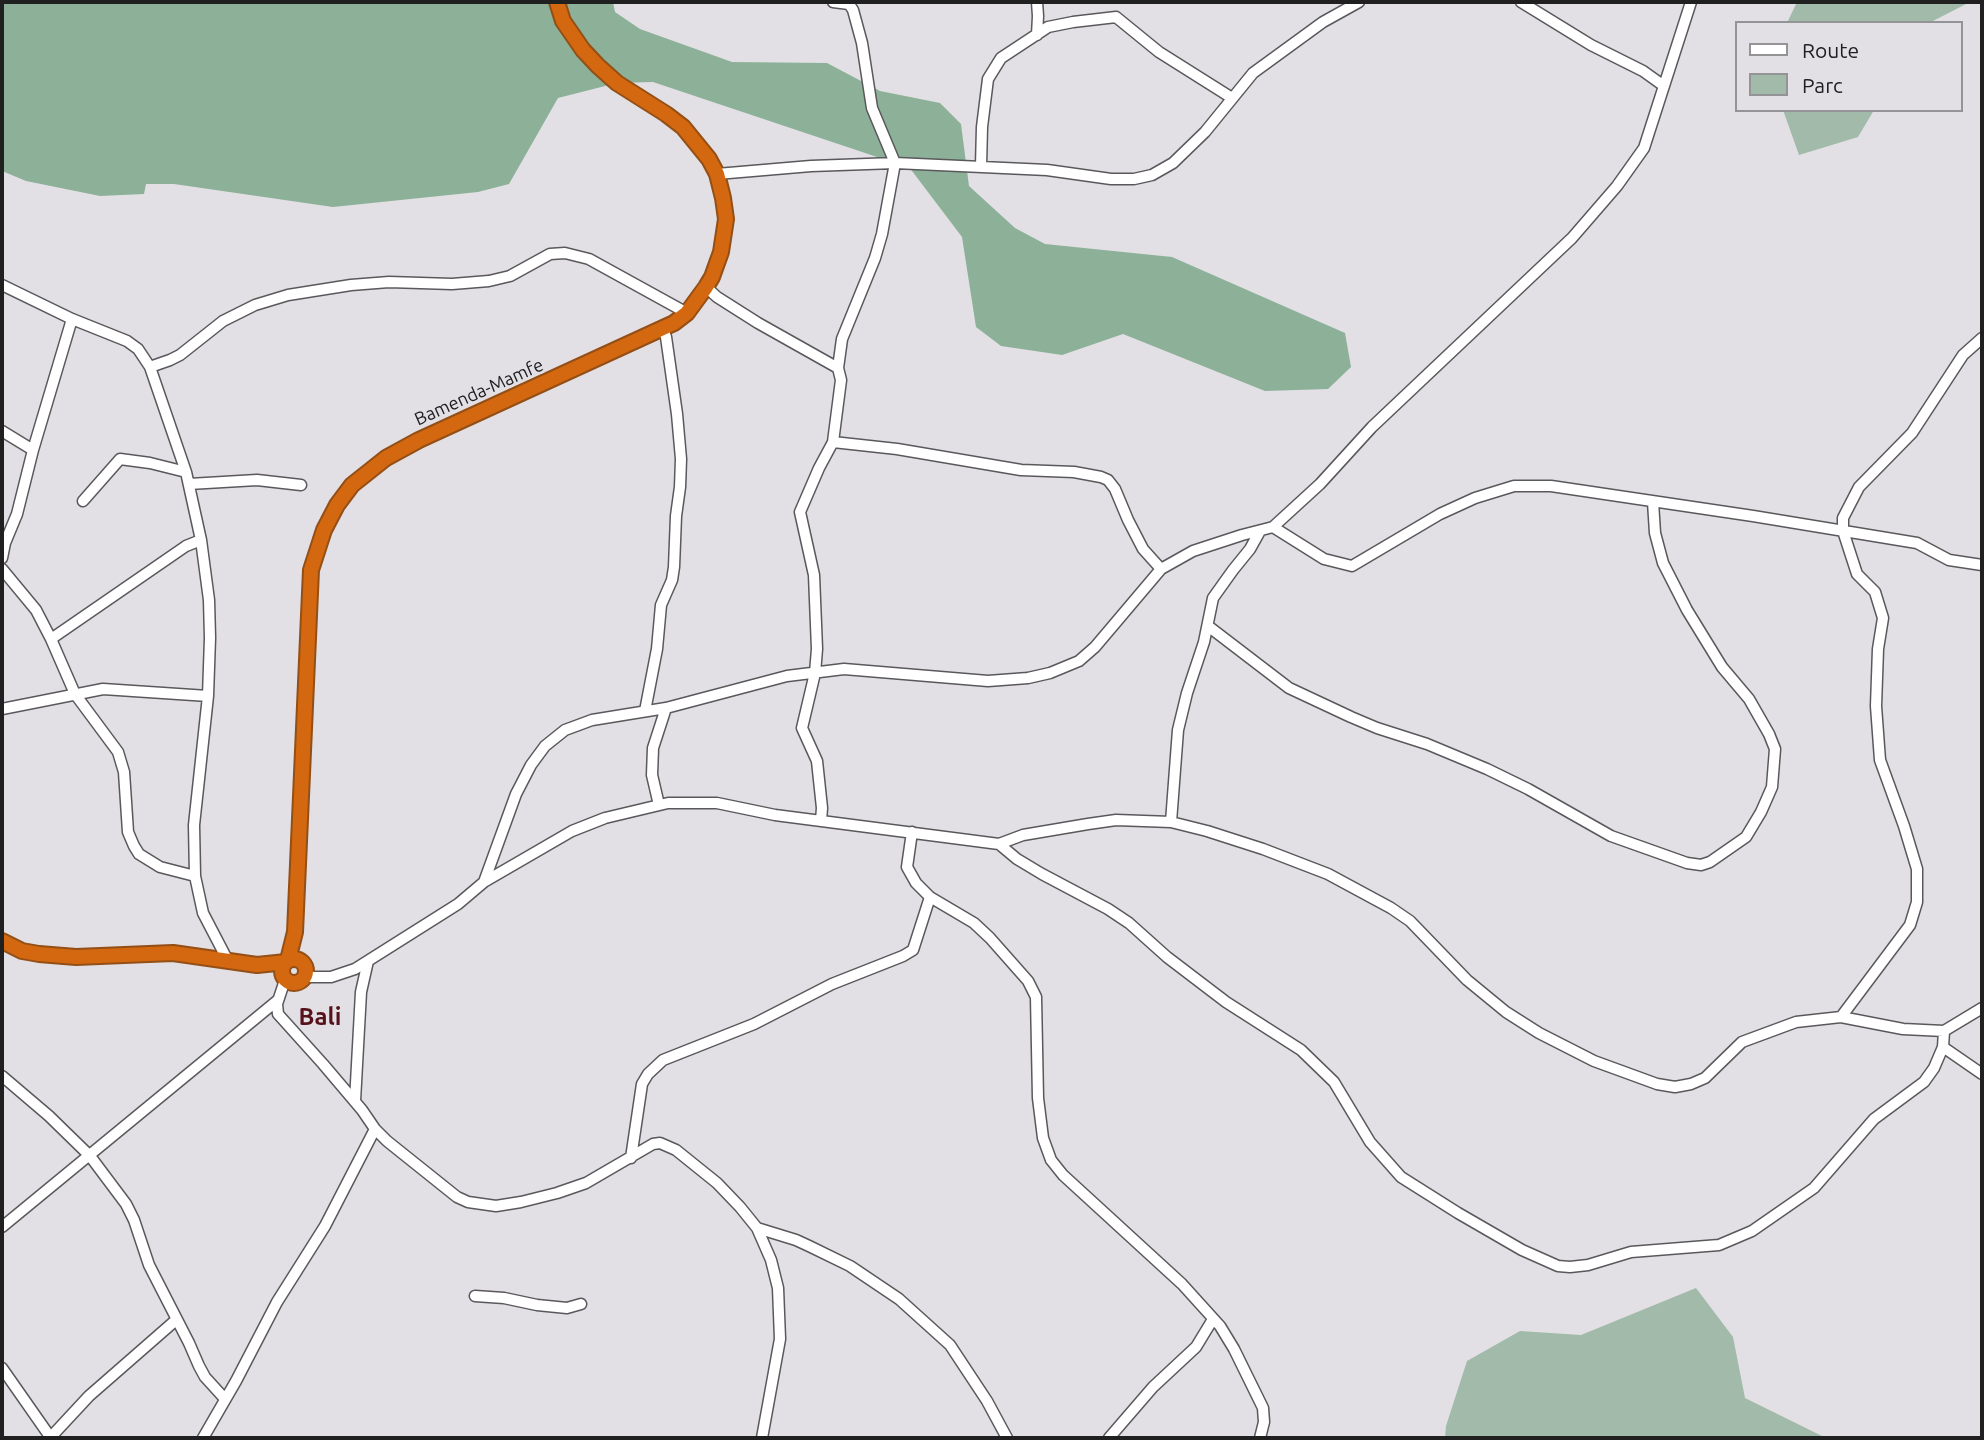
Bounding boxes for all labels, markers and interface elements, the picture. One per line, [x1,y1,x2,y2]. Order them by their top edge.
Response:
legend [1736,21,1963,112]
text: Route [1802,38,1859,62]
text: Parc [1802,73,1843,97]
street label: Bamenda-Mamfe [411,354,547,430]
district label: Bali [299,1003,341,1031]

